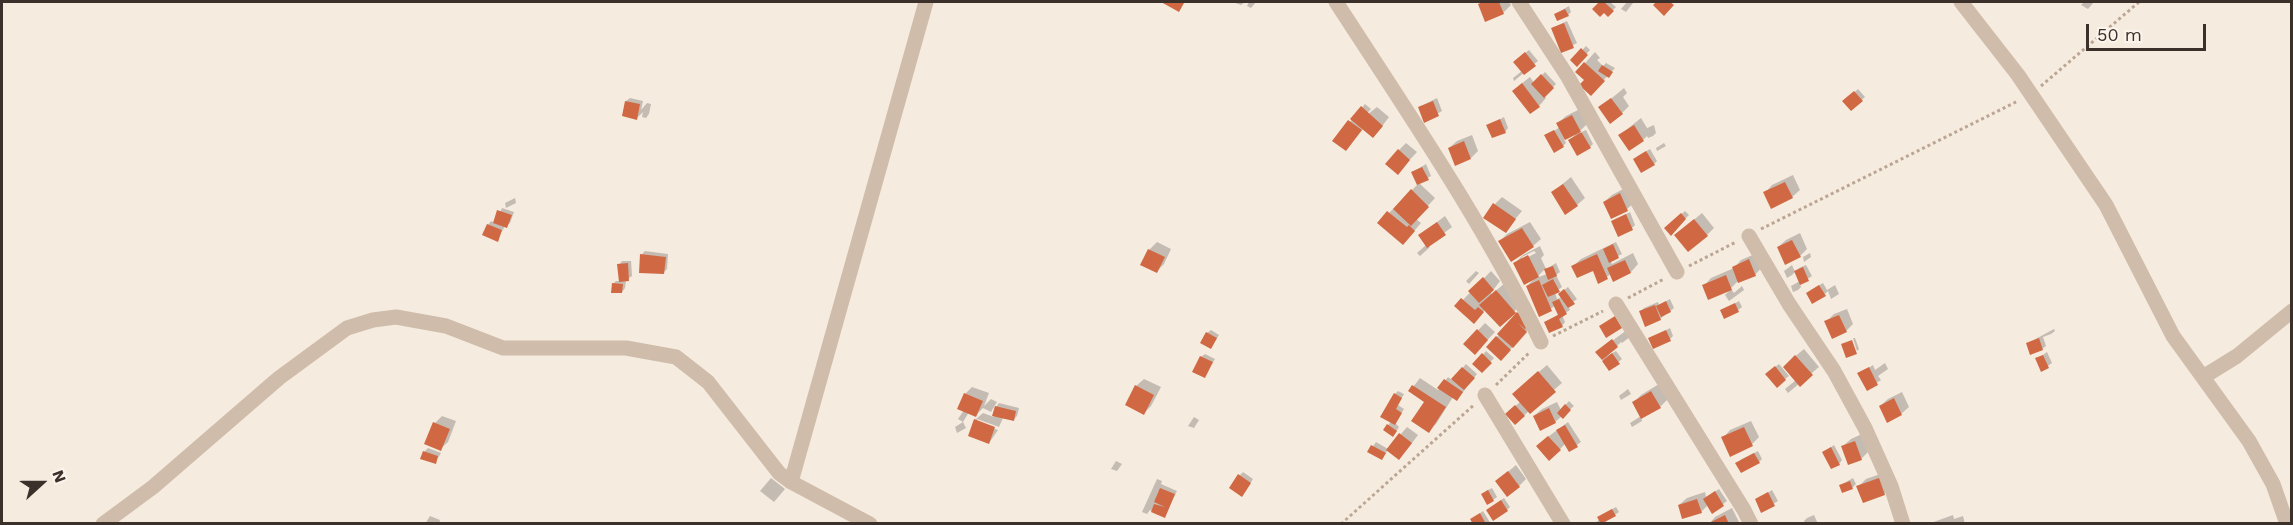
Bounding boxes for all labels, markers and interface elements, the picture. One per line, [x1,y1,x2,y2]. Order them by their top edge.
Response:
scale bar [2089,12,2209,50]
text: 50 m [2097,24,2142,45]
north arrow [12,453,72,513]
text: N [48,467,70,485]

